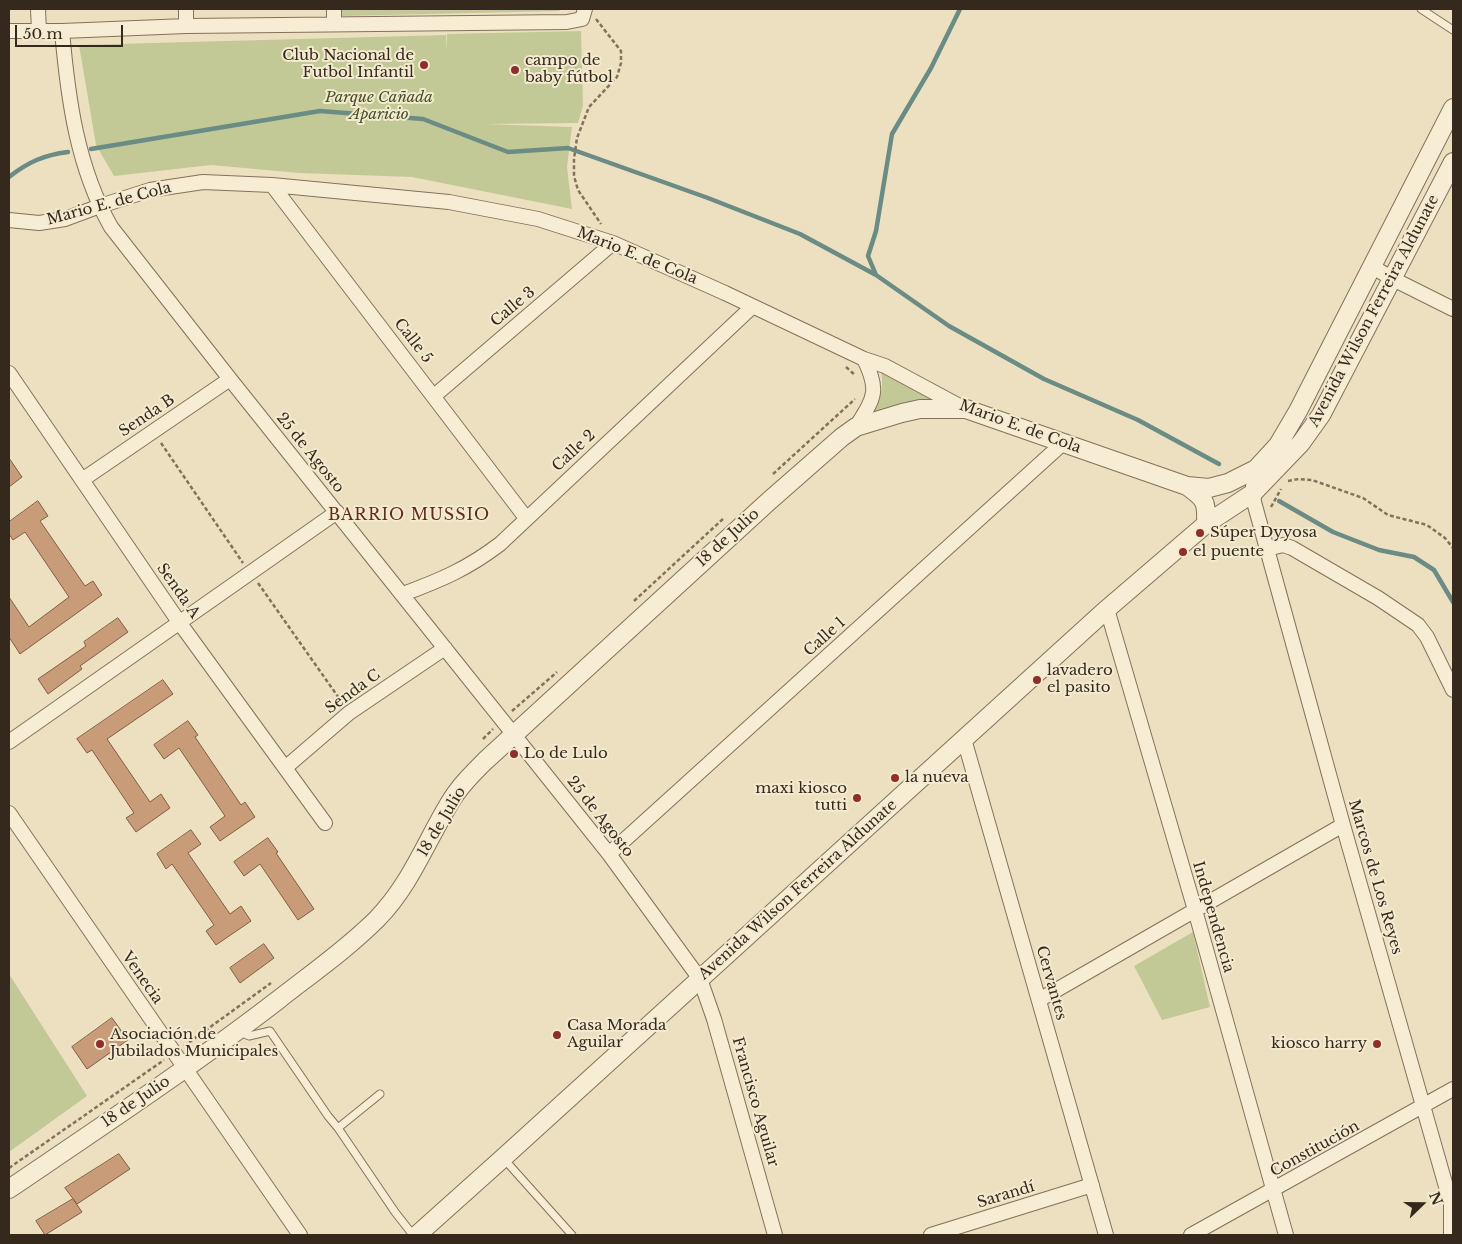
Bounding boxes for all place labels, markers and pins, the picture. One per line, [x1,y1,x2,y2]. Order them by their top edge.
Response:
place label: Club Nacional de Futbol Infantil [282,47,414,82]
place label: campo de baby fútbol [525,52,613,87]
marker: Club Nacional de Futbol Infantil [418,59,430,71]
marker: campo de baby fútbol [509,64,521,76]
place label: Súper Dyyosa [1210,524,1317,542]
marker: Súper Dyyosa [1194,527,1206,539]
place label: el puente [1193,543,1264,561]
marker: el puente [1177,546,1189,558]
place label: lavadero el pasito [1047,662,1113,697]
marker: lavadero el pasito [1031,674,1043,686]
place label: Lo de Lulo [524,745,608,763]
marker: Lo de Lulo [508,748,520,760]
place label: la nueva [905,769,969,787]
marker: la nueva [889,772,901,784]
place label: maxi kiosco tutti [755,780,847,815]
marker: maxi kiosco tutti [851,792,863,804]
place label: Casa Morada Aguilar [567,1017,666,1052]
place label: Asociación de Jubilados Municipales [110,1026,278,1061]
marker: Casa Morada Aguilar [551,1029,563,1041]
place label: kiosco harry [1271,1035,1367,1053]
marker: Asociación de Jubilados Municipales [94,1038,106,1050]
marker: kiosco harry [1371,1038,1383,1050]

